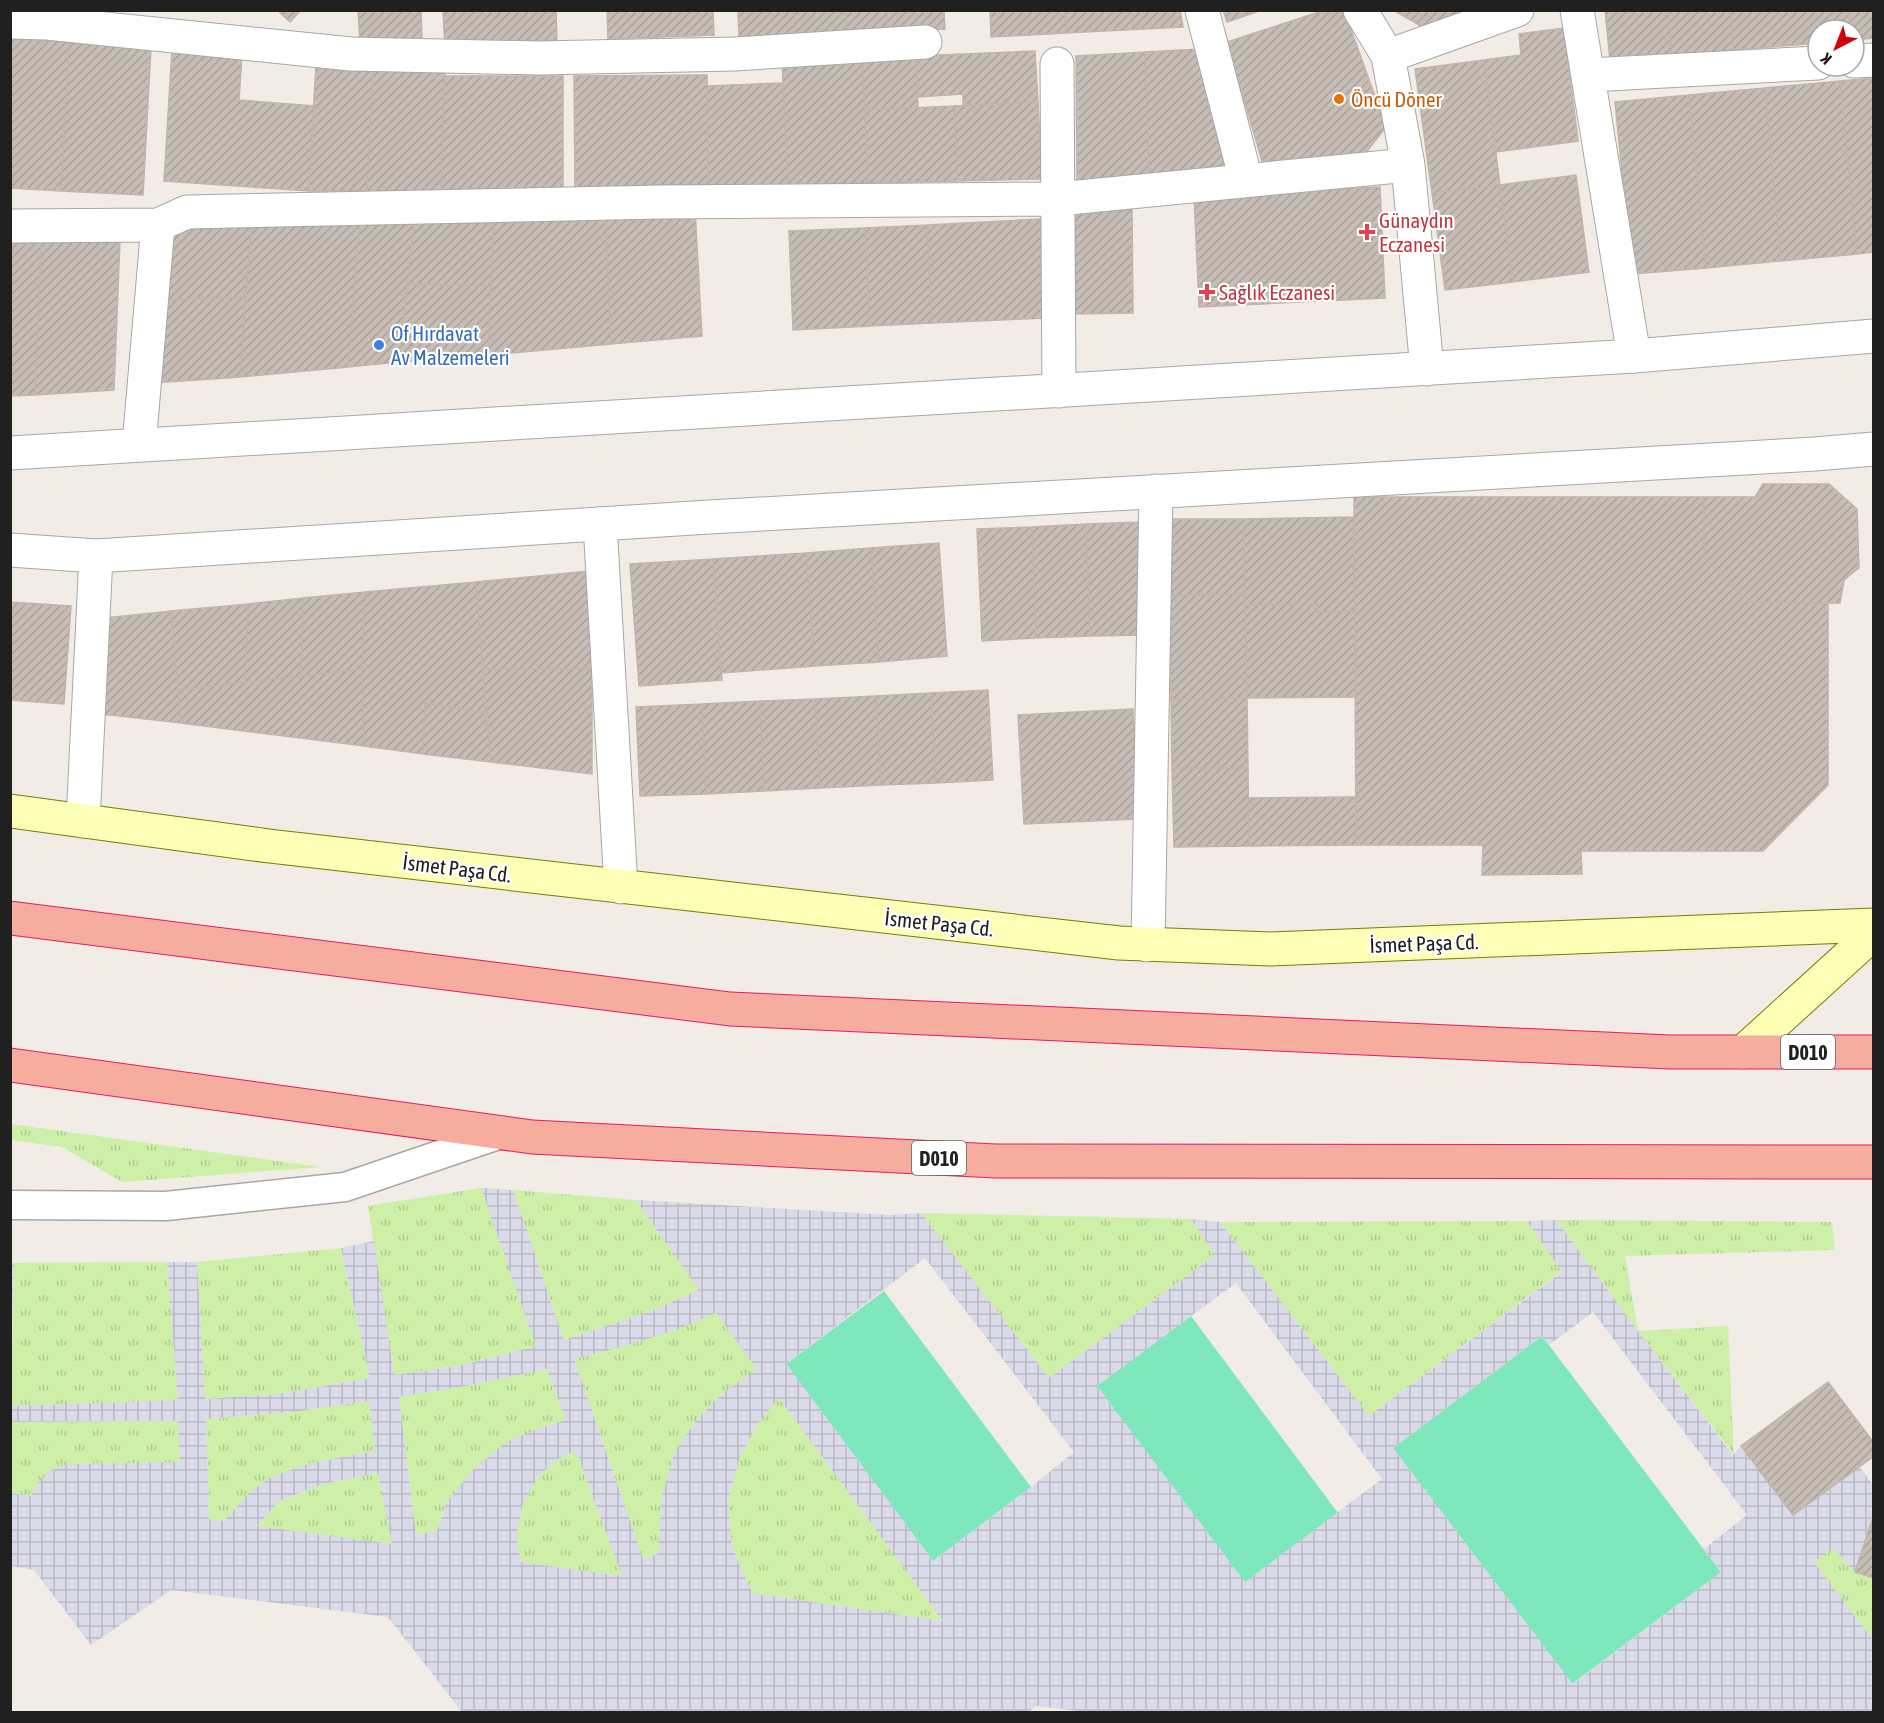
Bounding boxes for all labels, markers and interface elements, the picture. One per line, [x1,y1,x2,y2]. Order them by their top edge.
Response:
north arrow [1806,18,1866,78]
text: K [1817,50,1835,68]
place label: Öncü Döner [1351,87,1443,111]
marker: Öncü Döner [1332,92,1346,106]
place label: Günaydın Eczanesi [1379,208,1454,256]
marker: Günaydın Eczanesi [1360,225,1374,239]
place label: Sağlık Eczanesi [1219,280,1335,304]
marker: Sağlık Eczanesi [1200,285,1214,299]
place label: Of Hırdavat Av Malzemeleri [391,321,510,369]
marker: Of Hırdavat Av Malzemeleri [372,338,386,352]
street label: İsmet Paşa Cd. [401,849,513,887]
street label: İsmet Paşa Cd. [883,905,995,941]
street label: İsmet Paşa Cd. [1369,929,1479,957]
road number: D010 [1781,1035,1835,1069]
road number: D010 [912,1141,966,1175]

